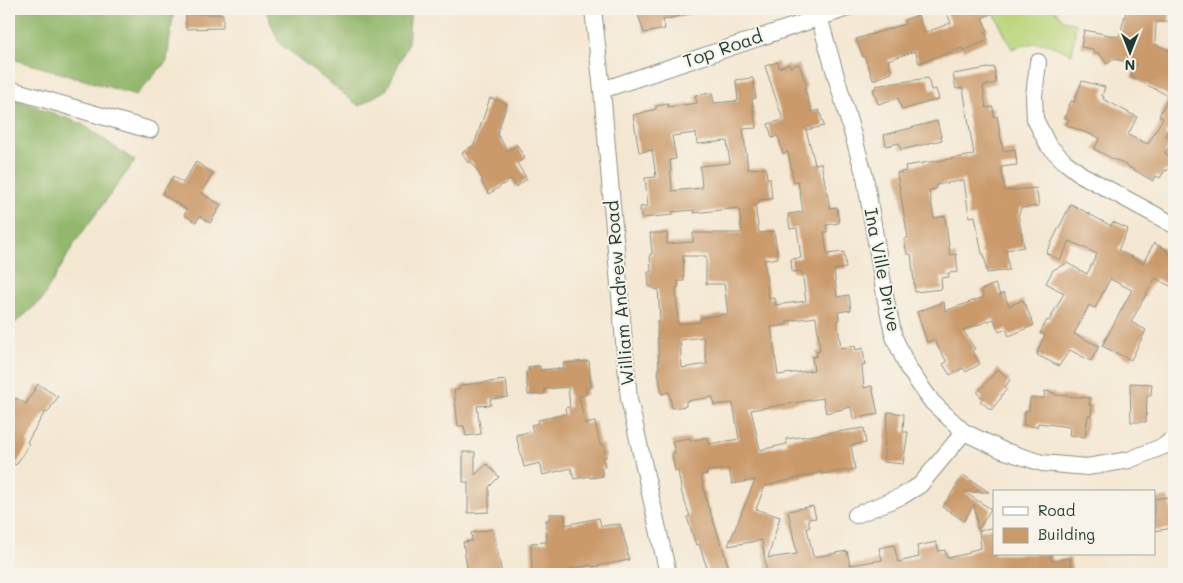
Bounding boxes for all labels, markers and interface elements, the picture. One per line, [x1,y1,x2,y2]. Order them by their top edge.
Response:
street label: Top Road [680,23,766,73]
north arrow [1106,28,1156,78]
text: N [1125,56,1135,75]
street label: William Andrew Road [599,200,639,387]
street label: Ina Ville Drive [859,206,907,334]
legend [993,490,1156,556]
text: Road [1038,500,1075,520]
text: Building [1038,524,1095,544]

